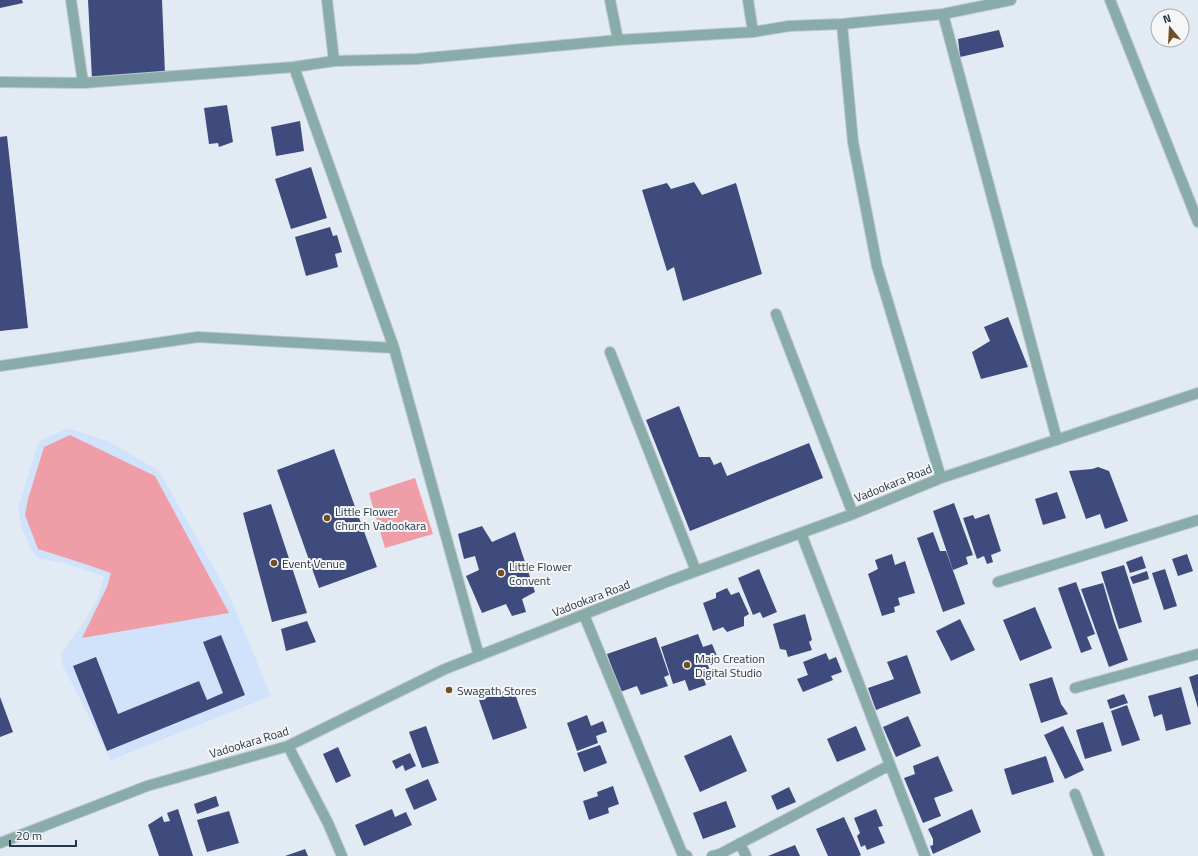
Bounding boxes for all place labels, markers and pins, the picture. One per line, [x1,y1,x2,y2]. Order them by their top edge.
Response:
place label: Little Flower Church Vadookara [335,502,426,535]
marker: Little Flower Church Vadookara [322,513,332,523]
place label: Event Venue [282,554,345,573]
place label: Little Flower Convent [509,557,572,590]
marker: Event Venue [269,558,279,568]
marker: Little Flower Convent [496,568,506,578]
place label: Majo Creation Digital Studio [695,649,765,682]
marker: Majo Creation Digital Studio [682,660,692,670]
place label: Swagath Stores [457,681,537,700]
marker: Swagath Stores [444,685,454,695]

